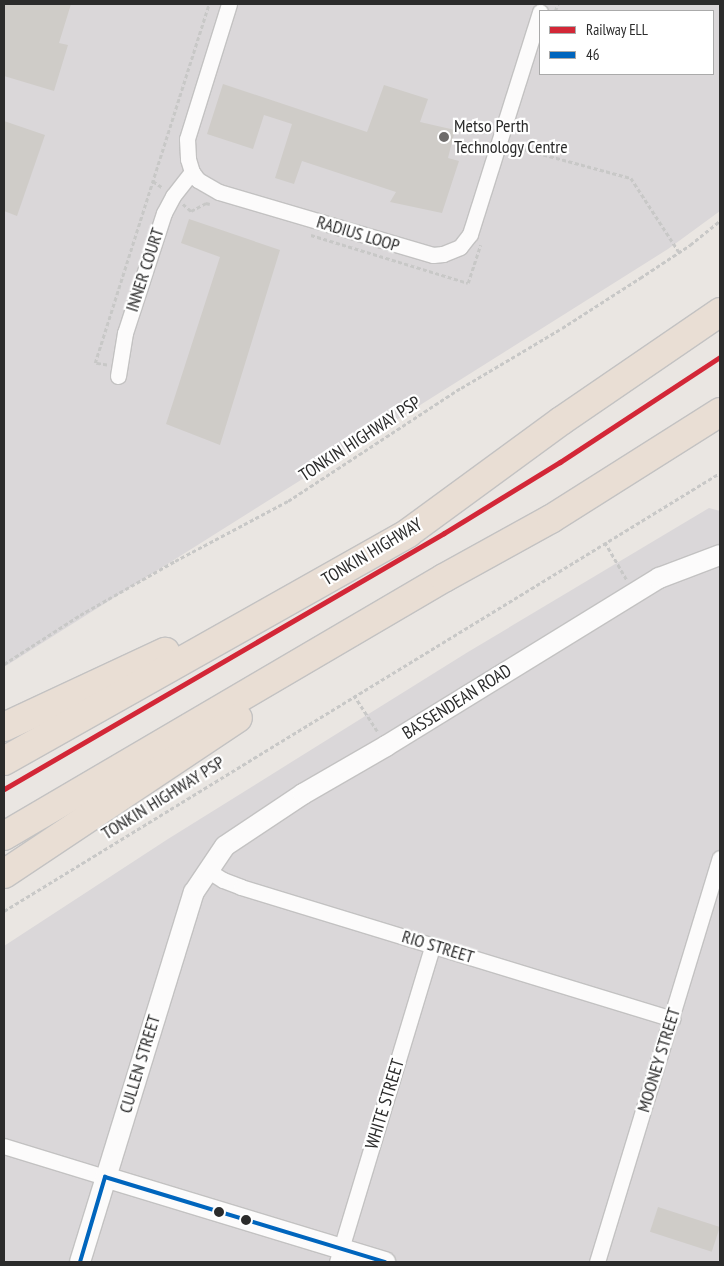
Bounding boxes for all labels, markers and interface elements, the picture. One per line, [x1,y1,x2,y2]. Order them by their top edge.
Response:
legend [539,10,714,75]
text: Railway ELL [586,20,648,39]
text: 46 [586,45,600,64]
place label: Metso Perth Technology Centre [454,116,568,158]
marker: Metso Perth Technology Centre [438,131,450,143]
street label: RADIUS LOOP [314,211,402,257]
street label: INNER COURT [121,225,169,315]
street label: TONKIN HIGHWAY PSP [295,392,425,486]
street label: TONKIN HIGHWAY [318,514,426,590]
street label: BASSENDEAN ROAD [398,660,516,744]
street label: TONKIN HIGHWAY PSP [98,752,228,844]
street label: RIO STREET [399,926,477,968]
street label: MOONEY STREET [633,1005,685,1115]
street label: CULLEN STREET [115,1012,165,1116]
street label: WHITE STREET [361,1056,409,1152]
unlabelled marker [214,1207,224,1217]
unlabelled marker [241,1215,251,1225]

